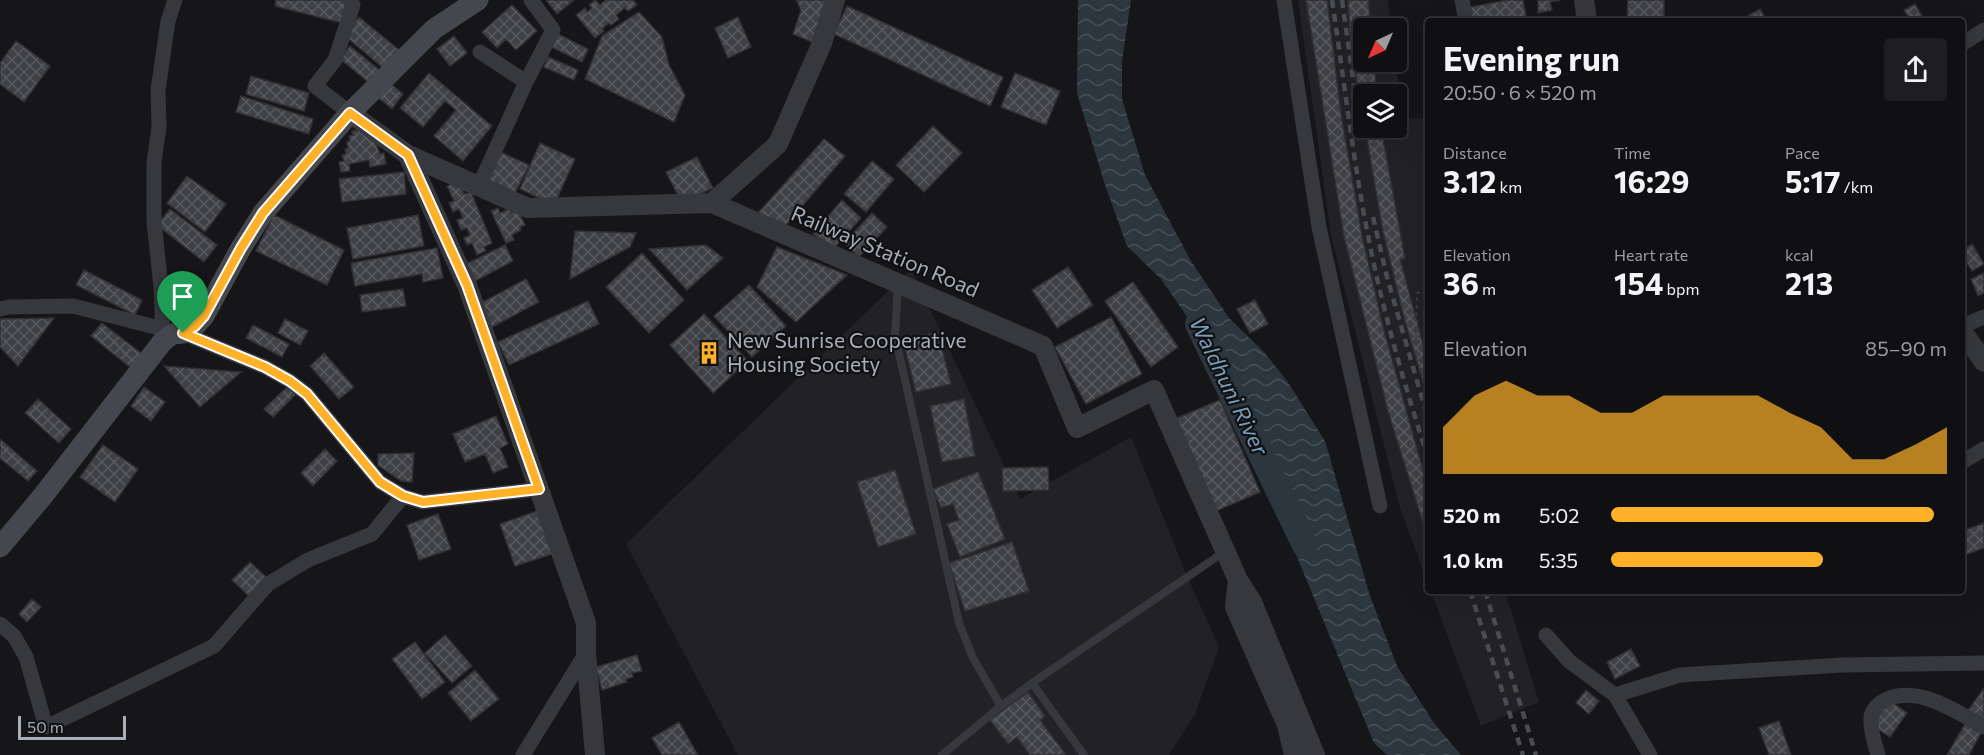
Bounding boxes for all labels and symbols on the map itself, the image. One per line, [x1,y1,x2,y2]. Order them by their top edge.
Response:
north arrow [1353,18,1407,72]
street label: Railway Station Road [788,200,983,301]
pin [157,271,208,333]
water label: Waldhuni River [1184,312,1275,460]
place label: New Sunrise Cooperative Housing Society [727,327,967,376]
building icon: New Sunrise Cooperative Housing Society [696,340,722,366]
scale bar [18,713,126,740]

